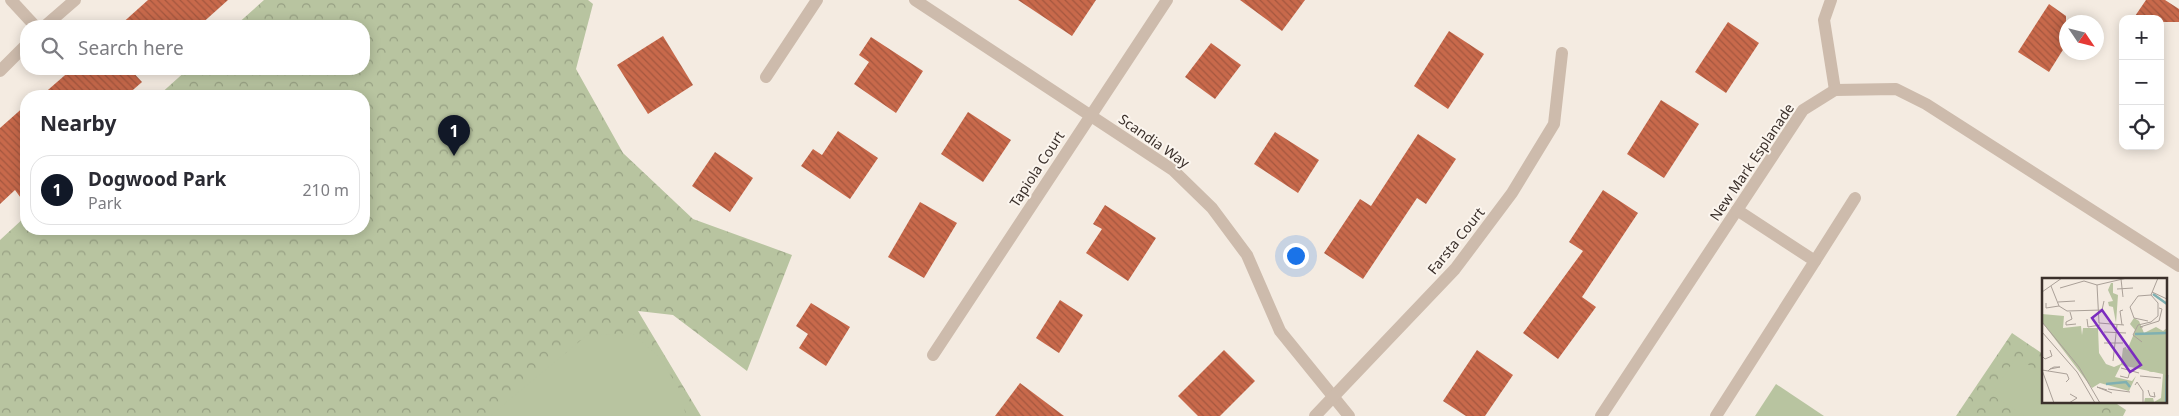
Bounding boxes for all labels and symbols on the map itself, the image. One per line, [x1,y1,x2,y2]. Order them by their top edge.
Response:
north arrow [2059,15,2104,60]
street label: New Mark Esplanade [1705,99,1798,224]
street label: Scandia Way [1115,109,1194,172]
pin: 1 [438,115,470,156]
street label: Tapiola Court [1005,127,1068,210]
street label: Farsta Court [1423,203,1488,278]
your location [1283,243,1309,269]
inset map [2042,278,2166,404]

